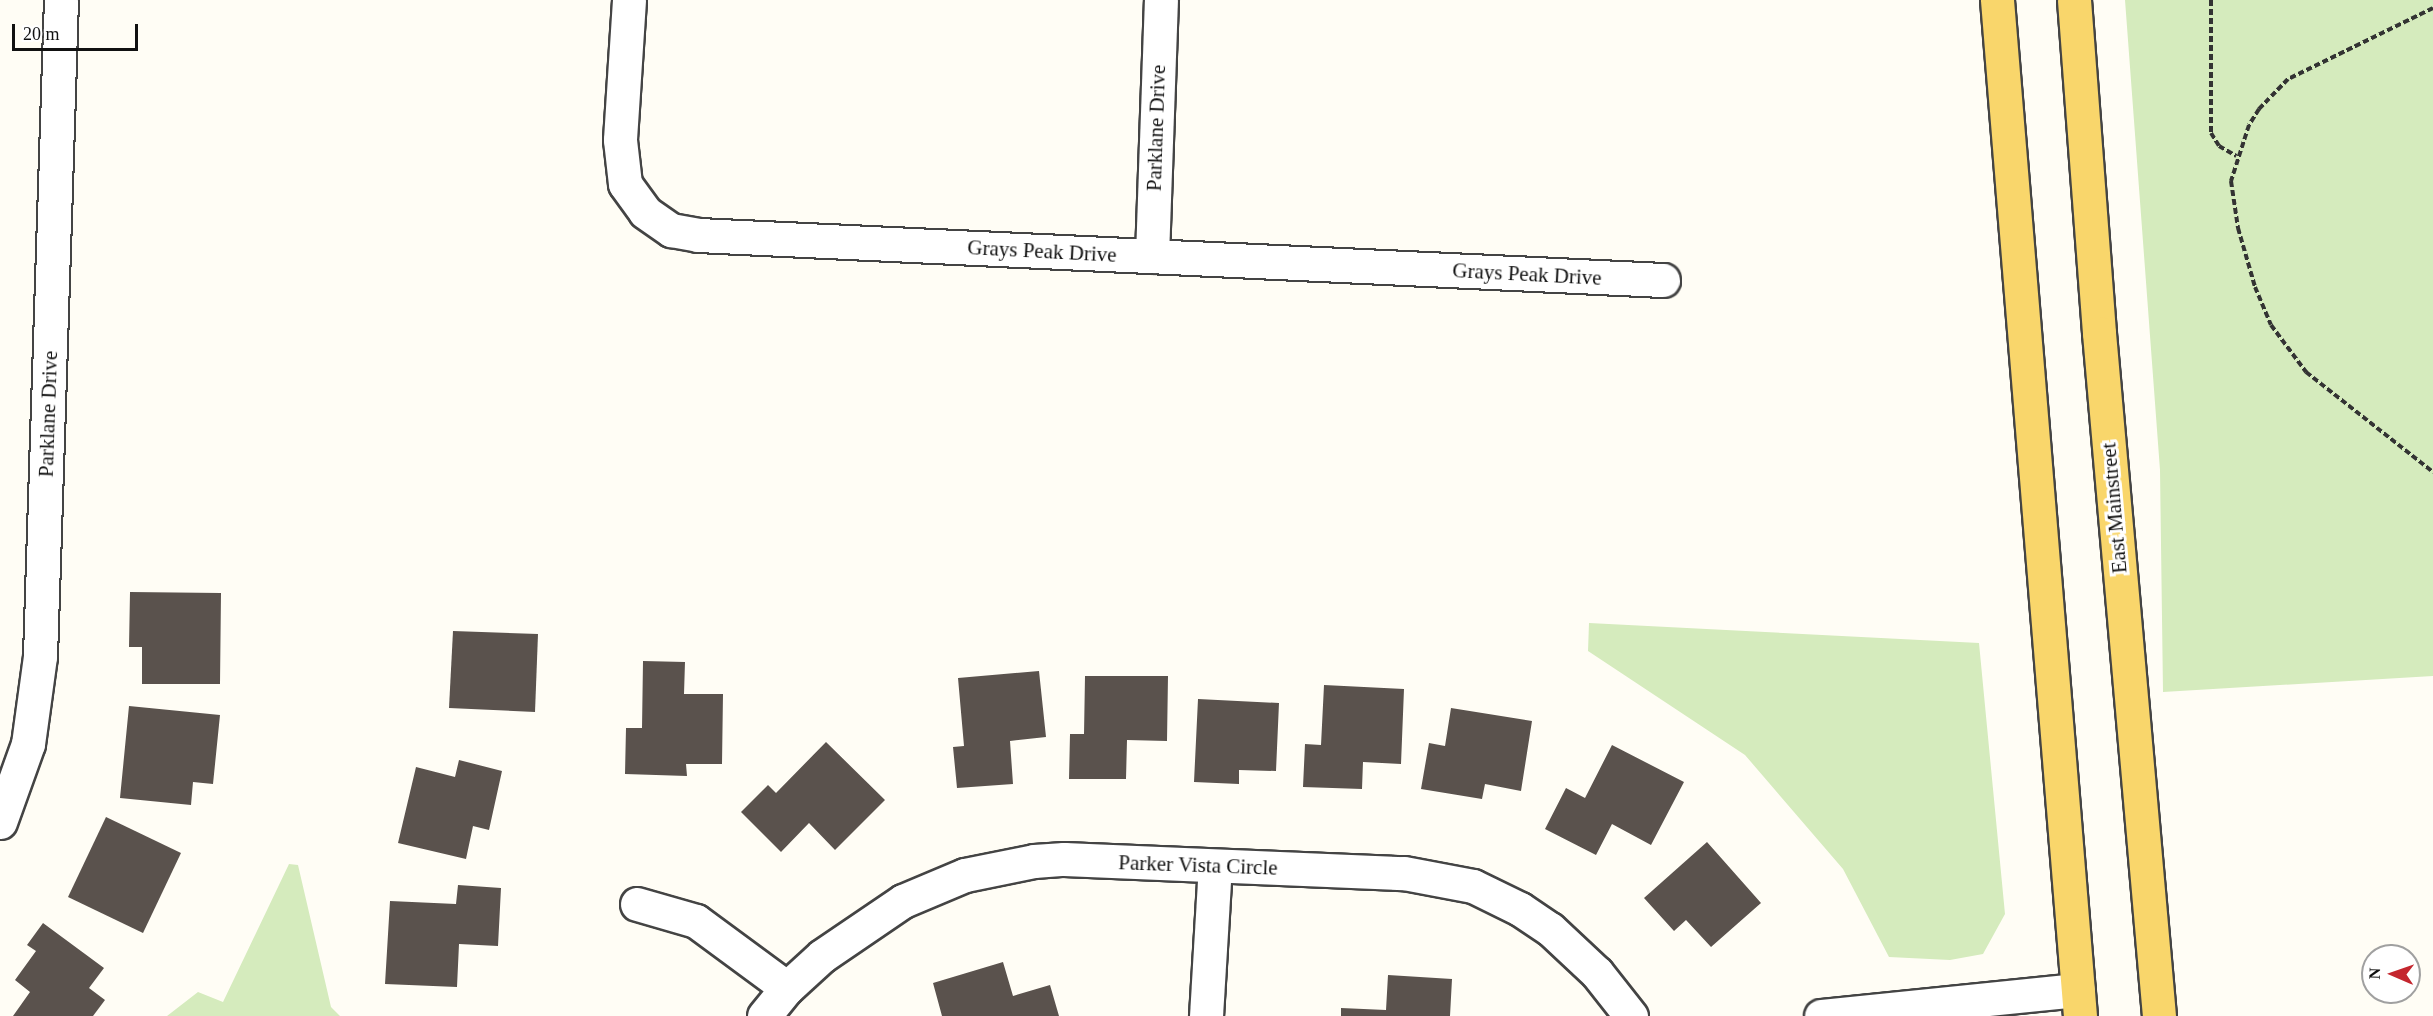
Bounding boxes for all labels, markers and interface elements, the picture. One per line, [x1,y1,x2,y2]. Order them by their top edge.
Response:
scale bar [15,12,141,50]
text: 20 m [23,24,60,44]
street label: Parklane Drive [1141,64,1171,192]
street label: Grays Peak Drive [967,235,1117,267]
street label: Grays Peak Drive [1452,258,1602,290]
street label: Parklane Drive [33,350,63,478]
street label: East Mainstreet [2096,442,2132,574]
street label: Parker Vista Circle [1118,850,1278,880]
north arrow [2361,944,2421,1004]
text: N [2366,967,2383,979]

